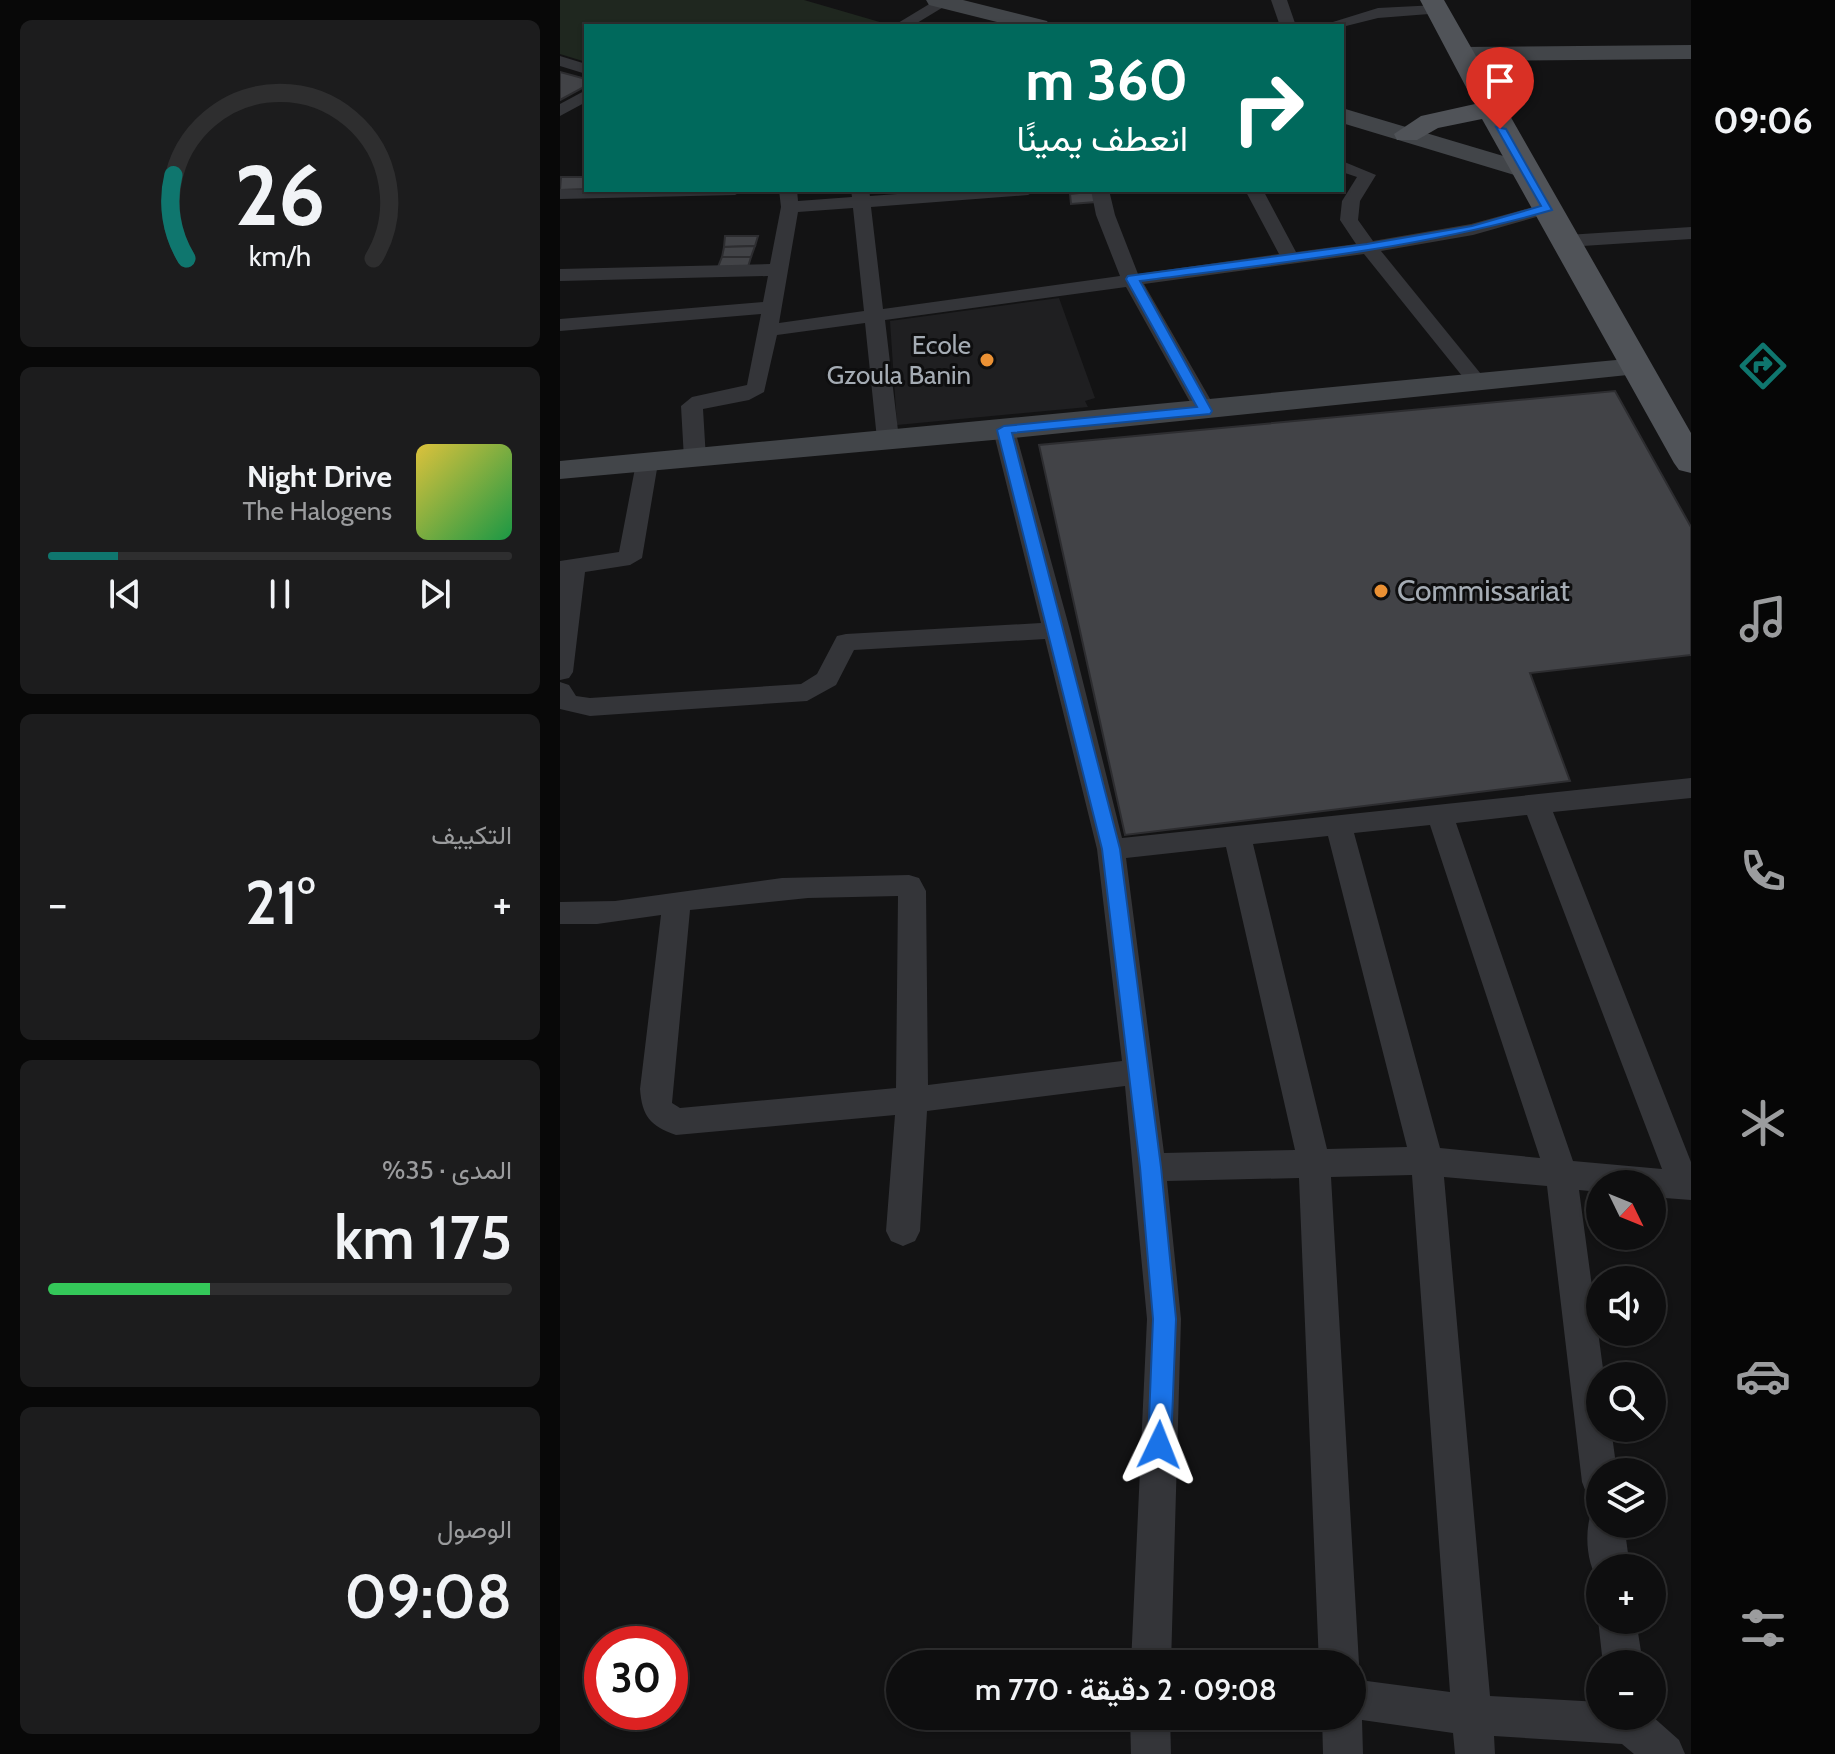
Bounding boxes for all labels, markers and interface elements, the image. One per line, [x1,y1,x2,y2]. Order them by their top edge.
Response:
text: 360 m [1026,46,1188,114]
pin [1466,47,1534,129]
icon: right [1216,56,1320,160]
icon: arrive [1478,59,1522,103]
text: 09:06 [1713,98,1813,142]
text: انعطف يمينًا [1016,116,1188,160]
text: 26 [235,145,325,246]
text: km/h [249,239,311,274]
place label: Ecole Gzoula Banin [827,329,971,391]
icon: directions [1735,338,1791,394]
marker: Ecole Gzoula Banin [978,351,996,369]
text: Night Drive [247,458,392,495]
text: The Halogens [243,495,392,527]
icon: previous [103,572,147,616]
icon: pause [258,572,302,616]
icon: next [413,572,457,616]
place label: Commissariat [1397,572,1570,609]
marker: Commissariat [1372,582,1390,600]
icon: music [1735,591,1791,647]
text: التكييف [431,819,512,851]
icon: phone [1735,843,1791,899]
text: 21° [245,866,315,939]
text: − [48,877,67,930]
text: + [493,877,512,930]
icon: climate [1735,1095,1791,1151]
text: المدى · 35% [382,1154,512,1186]
north arrow [1586,1170,1666,1250]
map controls [1586,1170,1666,1730]
text: 175 km [334,1201,512,1274]
button: sound [1586,1266,1666,1346]
icon: car [1735,1348,1791,1404]
button: search [1586,1362,1666,1442]
position arrow [1117,1403,1201,1487]
button: layers [1586,1458,1666,1538]
text: الوصول [437,1513,512,1545]
button: + [1586,1554,1666,1634]
text: 09:08 [345,1560,512,1633]
icon: filters [1735,1600,1791,1656]
speed limit sign: 30 [584,1626,688,1730]
button: − [1586,1650,1666,1730]
text: 09:08 · 2 دقيقة · 770 m [975,1671,1277,1708]

